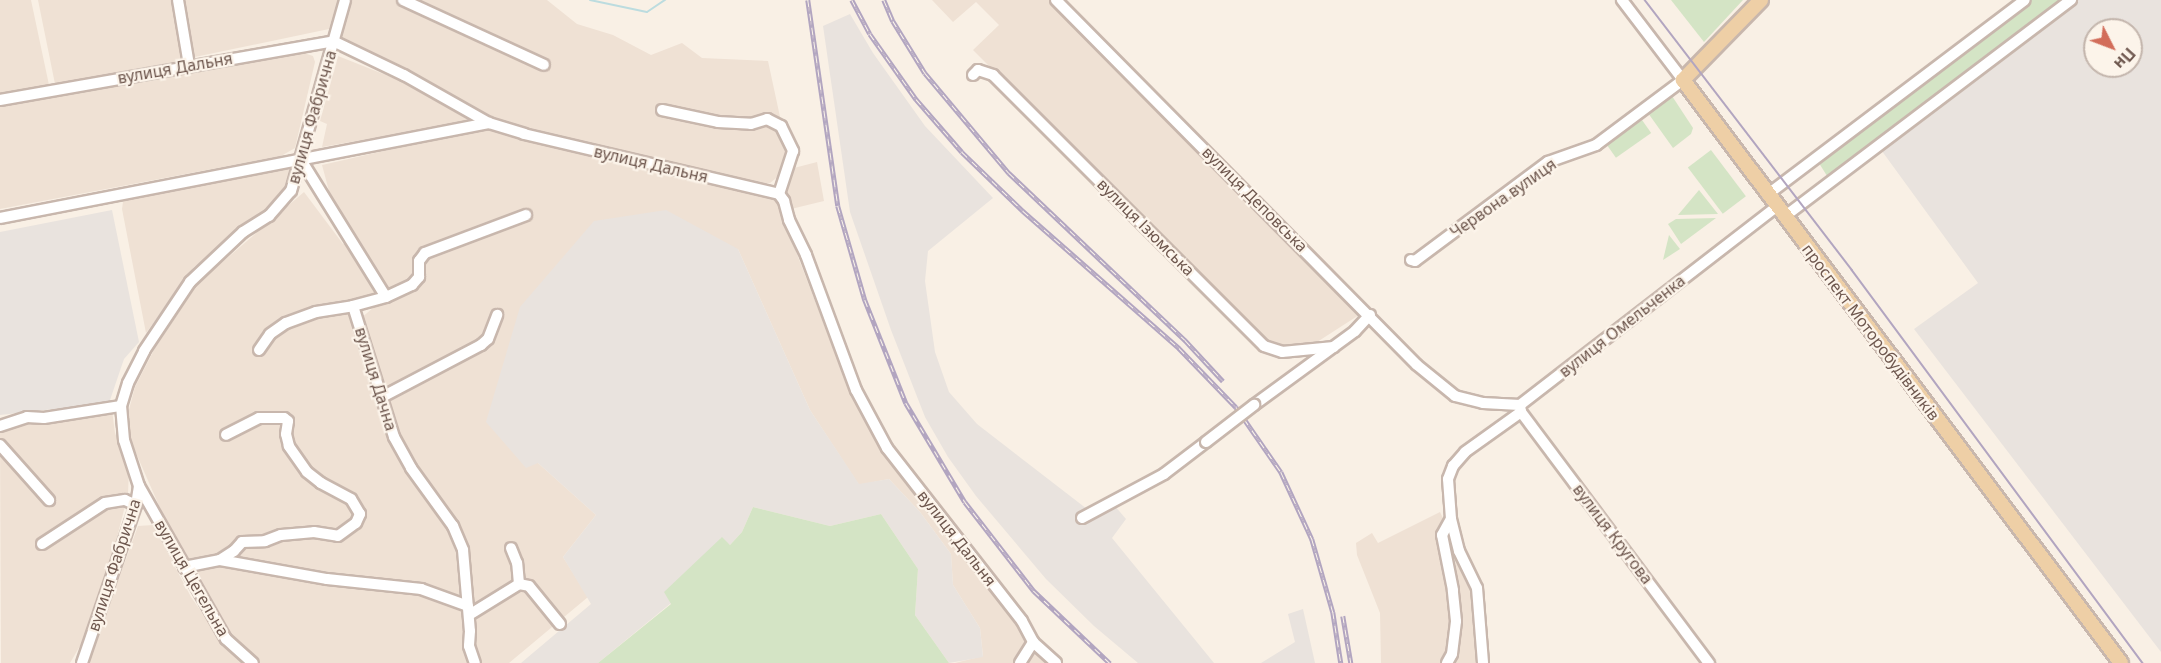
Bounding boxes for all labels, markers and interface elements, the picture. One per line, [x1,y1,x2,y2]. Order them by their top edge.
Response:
north arrow [2083,18,2143,78]
text: Пн [2109,43,2141,74]
street label: вулиця Дальня [116,48,234,88]
street label: вулиця Фабрична [284,48,340,186]
street label: вулиця Дальня [592,142,710,186]
street label: вулиця Деповська [1198,142,1312,256]
street label: Червона вулиця [1446,154,1560,242]
street label: вулиця Ізюмська [1093,174,1199,280]
street label: проспект Моторобудівників [1798,240,1944,424]
street label: вулиця Омельченка [1555,271,1689,381]
street label: вулиця Дачна [351,325,401,433]
street label: вулиця Кругова [1569,480,1657,588]
street label: вулиця Дальня [914,486,1000,590]
street label: вулиця Фабрична [84,496,144,634]
street label: вулиця Цегельна [151,516,233,640]

